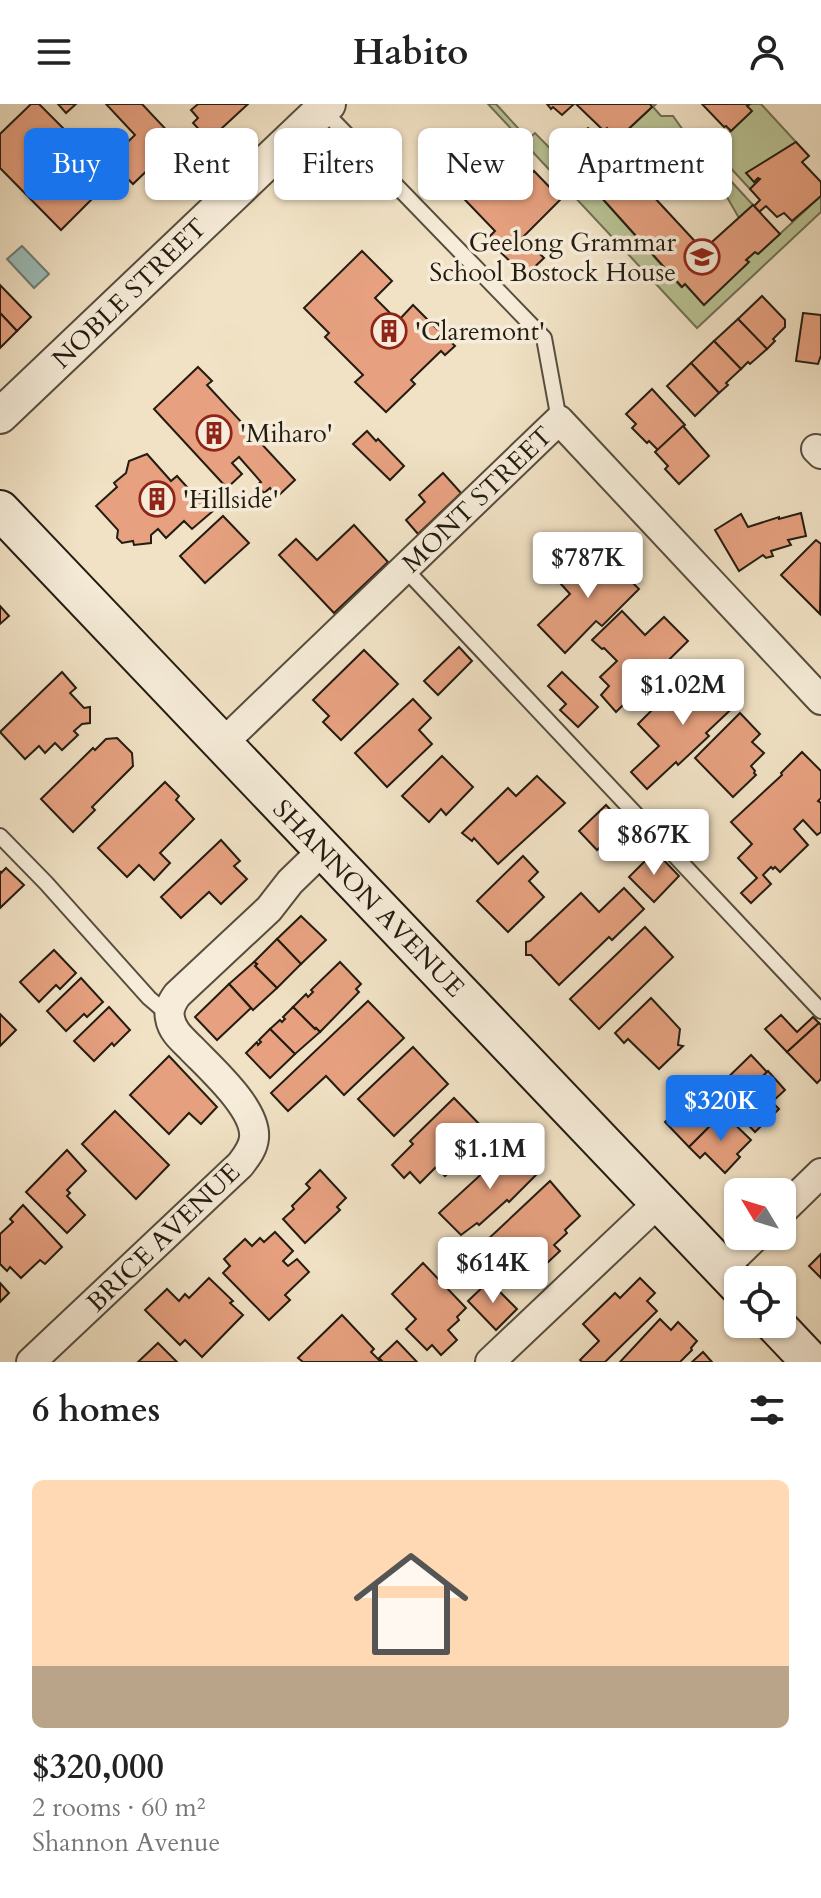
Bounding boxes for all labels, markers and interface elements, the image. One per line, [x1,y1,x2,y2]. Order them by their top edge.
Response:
text: Habito [353,28,468,77]
icon: menu [32,30,76,74]
icon: person [745,30,789,74]
chip: Buy [24,128,129,200]
chip: Rent [145,128,258,200]
chip: Filters [274,128,402,200]
chip: New [418,128,533,200]
chip: Apartment [549,128,732,200]
street label: NOBLE STREET [44,210,214,376]
place label: Geelong Grammar School Bostock House [429,225,677,290]
school or university icon: Geelong Grammar School Bostock House [683,238,721,276]
building icon: 'Claremont' [370,312,408,350]
place label: 'Claremont' [415,314,545,349]
building icon: 'Miharo' [195,414,233,452]
place label: 'Miharo' [240,416,333,451]
street label: MONT STREET [395,419,560,580]
building icon: 'Hillside' [138,480,176,518]
place label: 'Hillside' [183,482,279,517]
pin: $787K [532,532,644,600]
text: $787K [551,540,625,575]
pin: $1.02M [618,659,748,727]
text: $1.02M [640,667,726,702]
street label: SHANNON AVENUE [265,792,472,1005]
pin: $867K [598,809,710,877]
text: $867K [617,817,691,852]
pin: $320K [665,1075,777,1143]
text: $320K [684,1083,758,1118]
pin: $1.1M [434,1123,546,1191]
text: $1.1M [454,1131,526,1166]
street label: BRICE AVENUE [79,1155,248,1320]
north arrow [724,1178,796,1250]
map controls [724,1178,796,1338]
pin: $614K [437,1237,549,1305]
text: $614K [456,1245,530,1280]
button: locate [724,1266,796,1338]
text: 6 homes [32,1387,160,1433]
icon: filters [745,1388,789,1432]
icon: home [339,1532,483,1676]
text: $320,000 [32,1744,164,1790]
text: 2 rooms · 60 m² [32,1790,205,1825]
text: Shannon Avenue [32,1825,220,1860]

